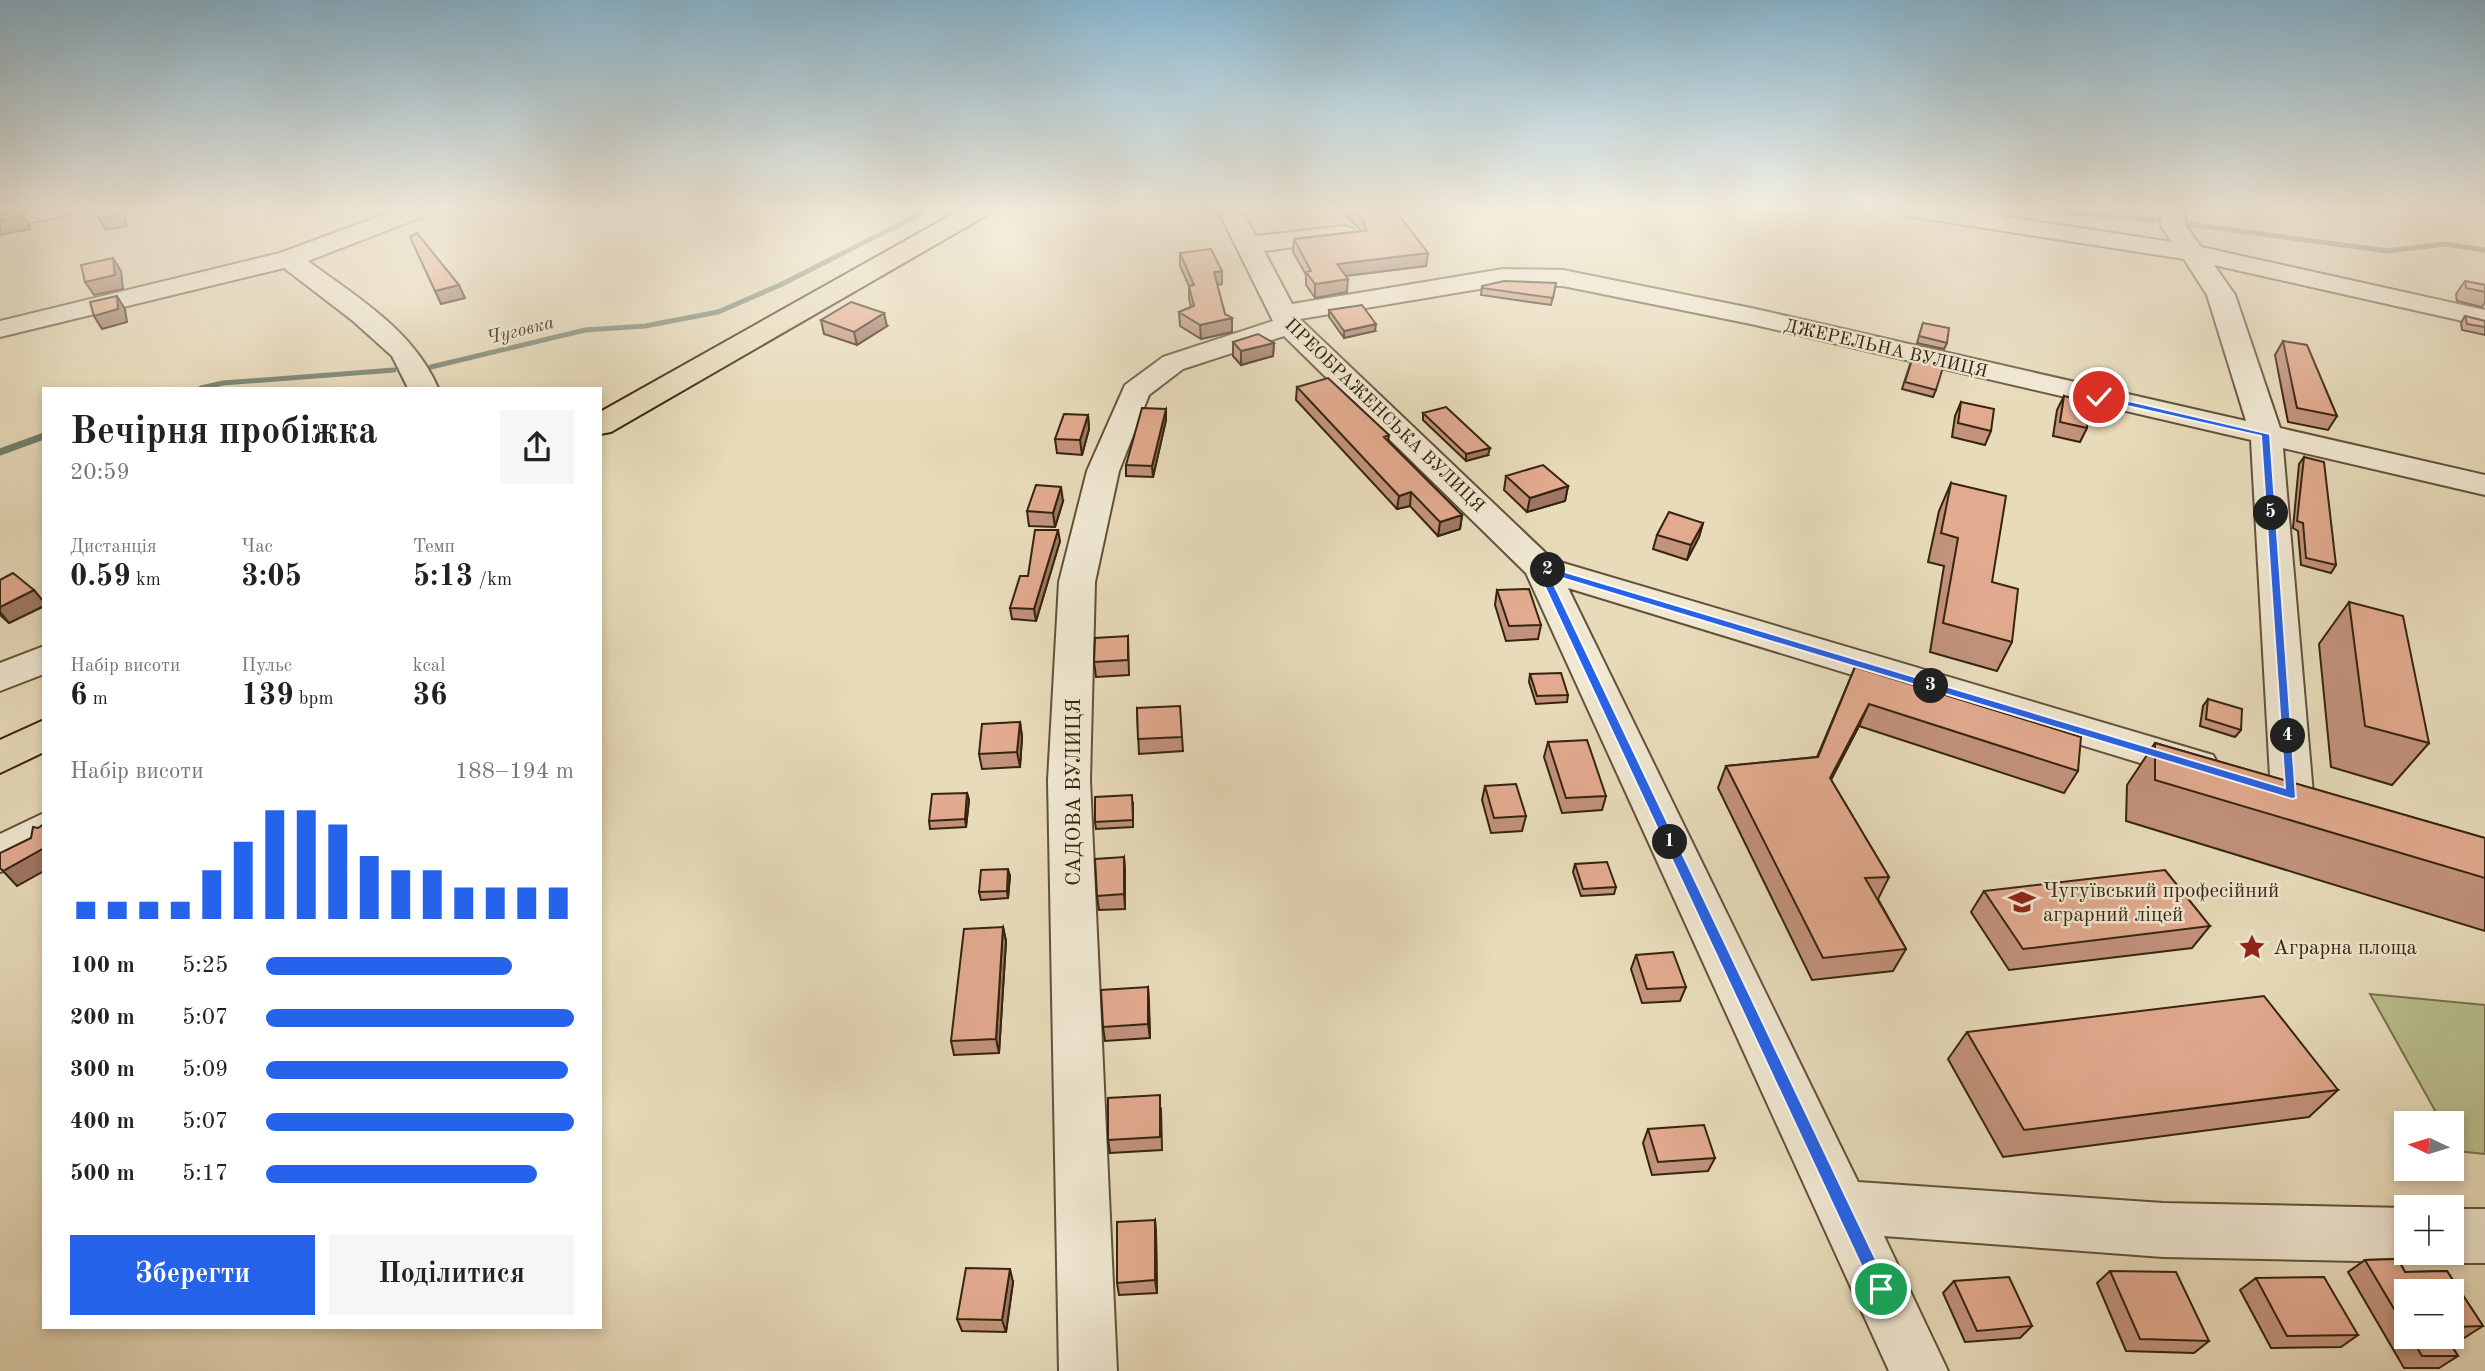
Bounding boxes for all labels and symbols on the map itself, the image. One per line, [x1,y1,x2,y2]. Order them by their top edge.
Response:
water label: Чуговка [485,314,556,349]
street label: ПРЕОБРАЖЕНСЬКА ВУЛИЦЯ [1281,316,1488,516]
street label: ДЖЕРЕЛЬНА ВУЛИЦЯ [1782,317,1989,381]
pin [2069,367,2129,427]
pin: 5 [2254,496,2288,530]
pin: 2 [1530,552,1566,588]
pin: 3 [1913,668,1948,704]
street label: САДОВА ВУЛИЦЯ [1064,698,1085,886]
pin: 4 [2270,718,2306,754]
pin: 1 [1652,824,1688,860]
place label: Чугуївський професійний аграрний ліцей [2043,881,2279,926]
school or university icon: Чугуївський професійний аграрний ліцей [2007,887,2037,917]
place icon: Аграрна площа [2237,932,2267,962]
place label: Аграрна площа [2273,938,2417,959]
north arrow [2394,1111,2464,1181]
pin [1851,1259,1911,1319]

